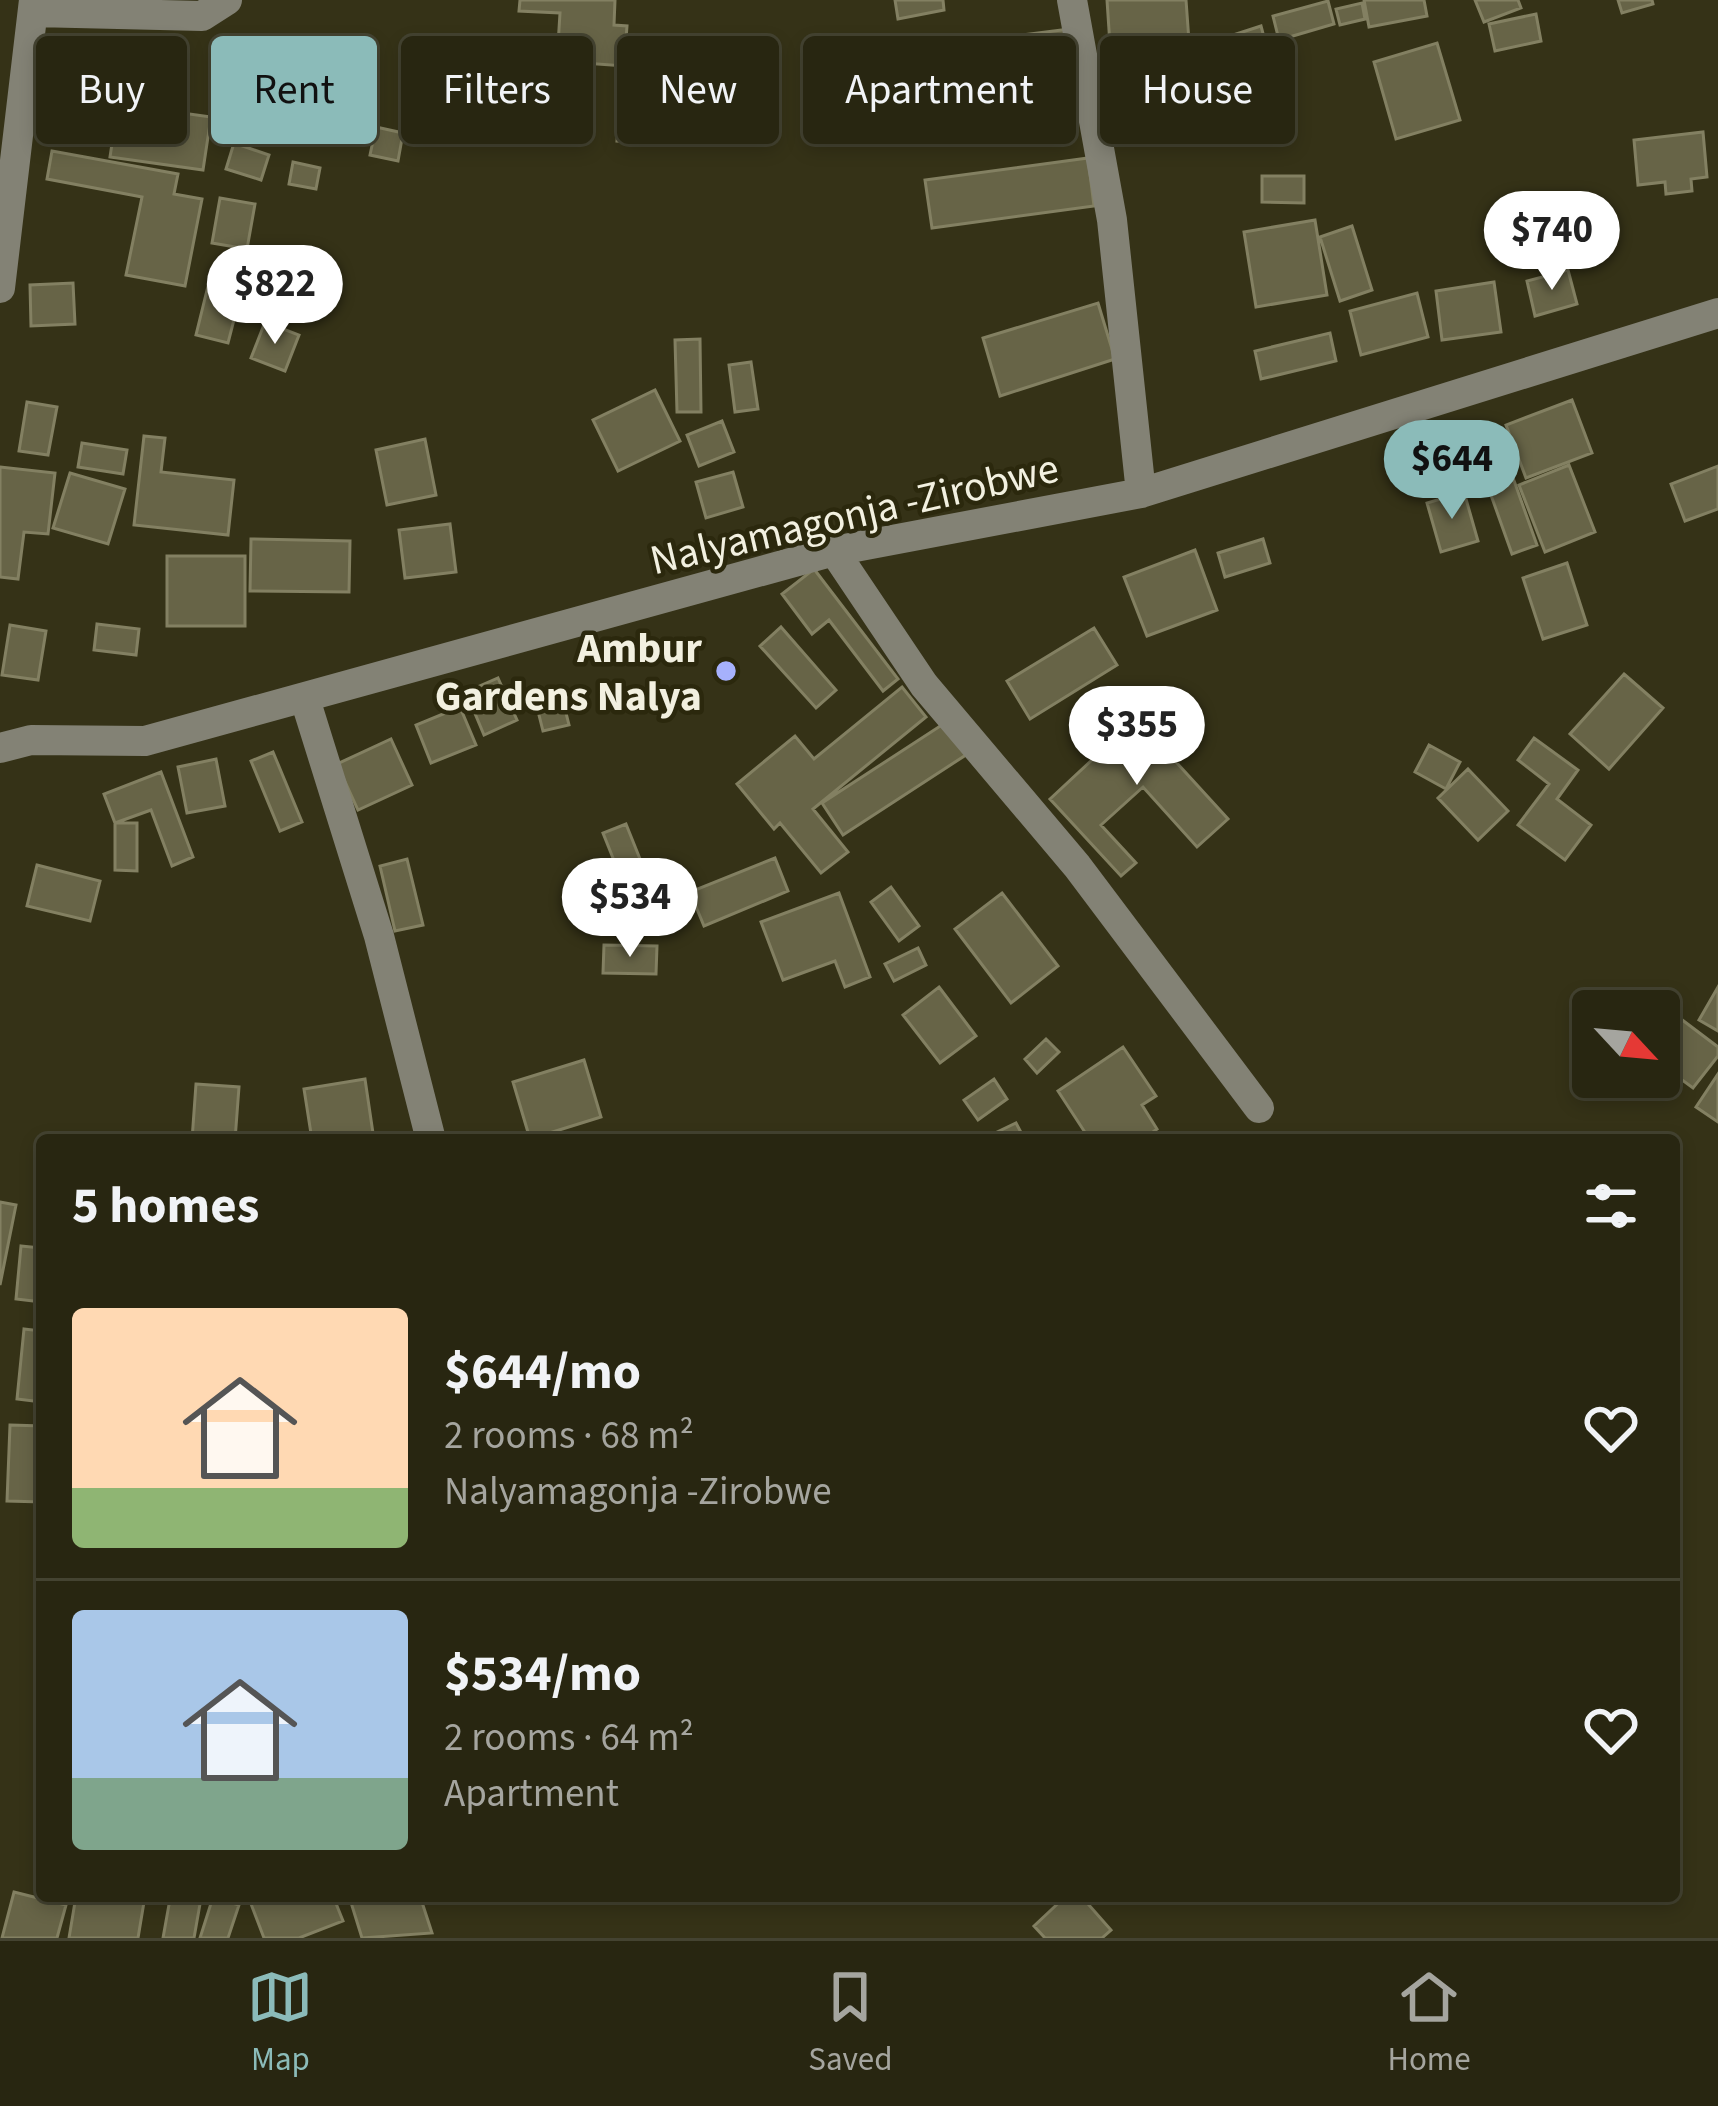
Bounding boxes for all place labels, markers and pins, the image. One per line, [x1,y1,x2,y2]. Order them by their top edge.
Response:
pin: $740 [1481,191,1623,293]
pin: $822 [204,245,346,347]
pin: $644 [1381,420,1523,522]
place label: Ambur Gardens Nalya [435,619,702,727]
marker: Ambur Gardens Nalya [713,658,739,684]
pin: $355 [1066,686,1208,788]
pin: $534 [559,858,701,960]

